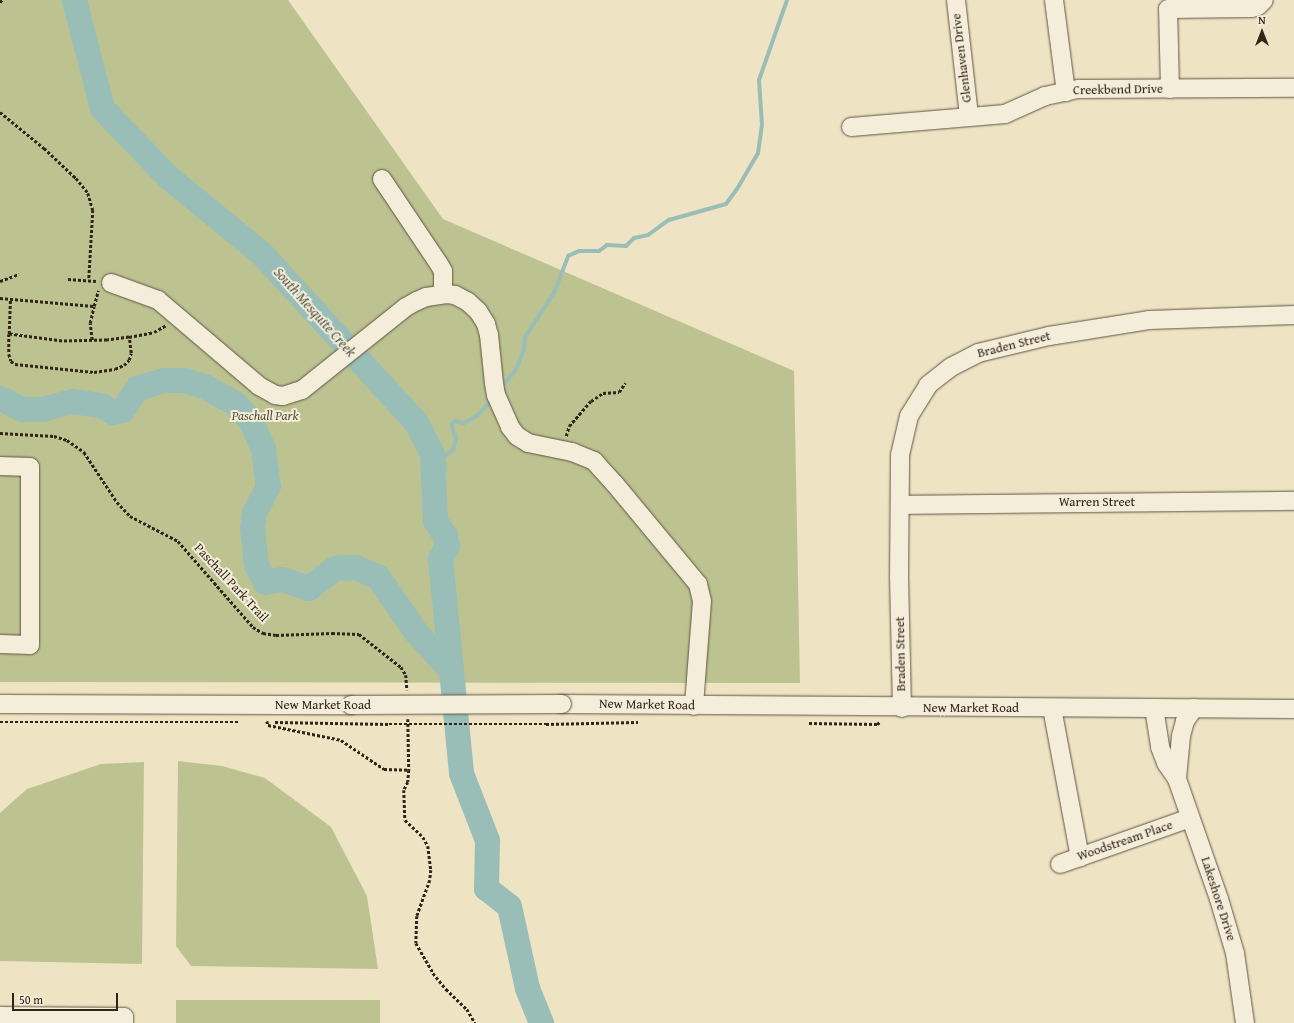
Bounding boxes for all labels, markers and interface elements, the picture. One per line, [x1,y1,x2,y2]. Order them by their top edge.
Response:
north arrow [1242,12,1282,52]
text: N [1258,12,1266,28]
street label: Glenhaven Drive [949,13,975,103]
street label: Creekbend Drive [1073,81,1163,99]
water label: South Mesquite Creek [270,264,360,360]
street label: Braden Street [976,328,1052,362]
park label: Paschall Park [232,408,298,424]
street label: Warren Street [1059,494,1135,510]
street label: Paschall Park Trail [191,541,271,625]
street label: Braden Street [893,616,909,692]
street label: New Market Road [599,696,695,714]
street label: New Market Road [275,697,371,713]
street label: New Market Road [923,700,1019,716]
street label: Woodstream Place [1075,817,1175,865]
street label: Lakeshore Drive [1197,855,1239,943]
scale bar [14,985,120,1011]
text: 50 m [19,991,43,1008]

